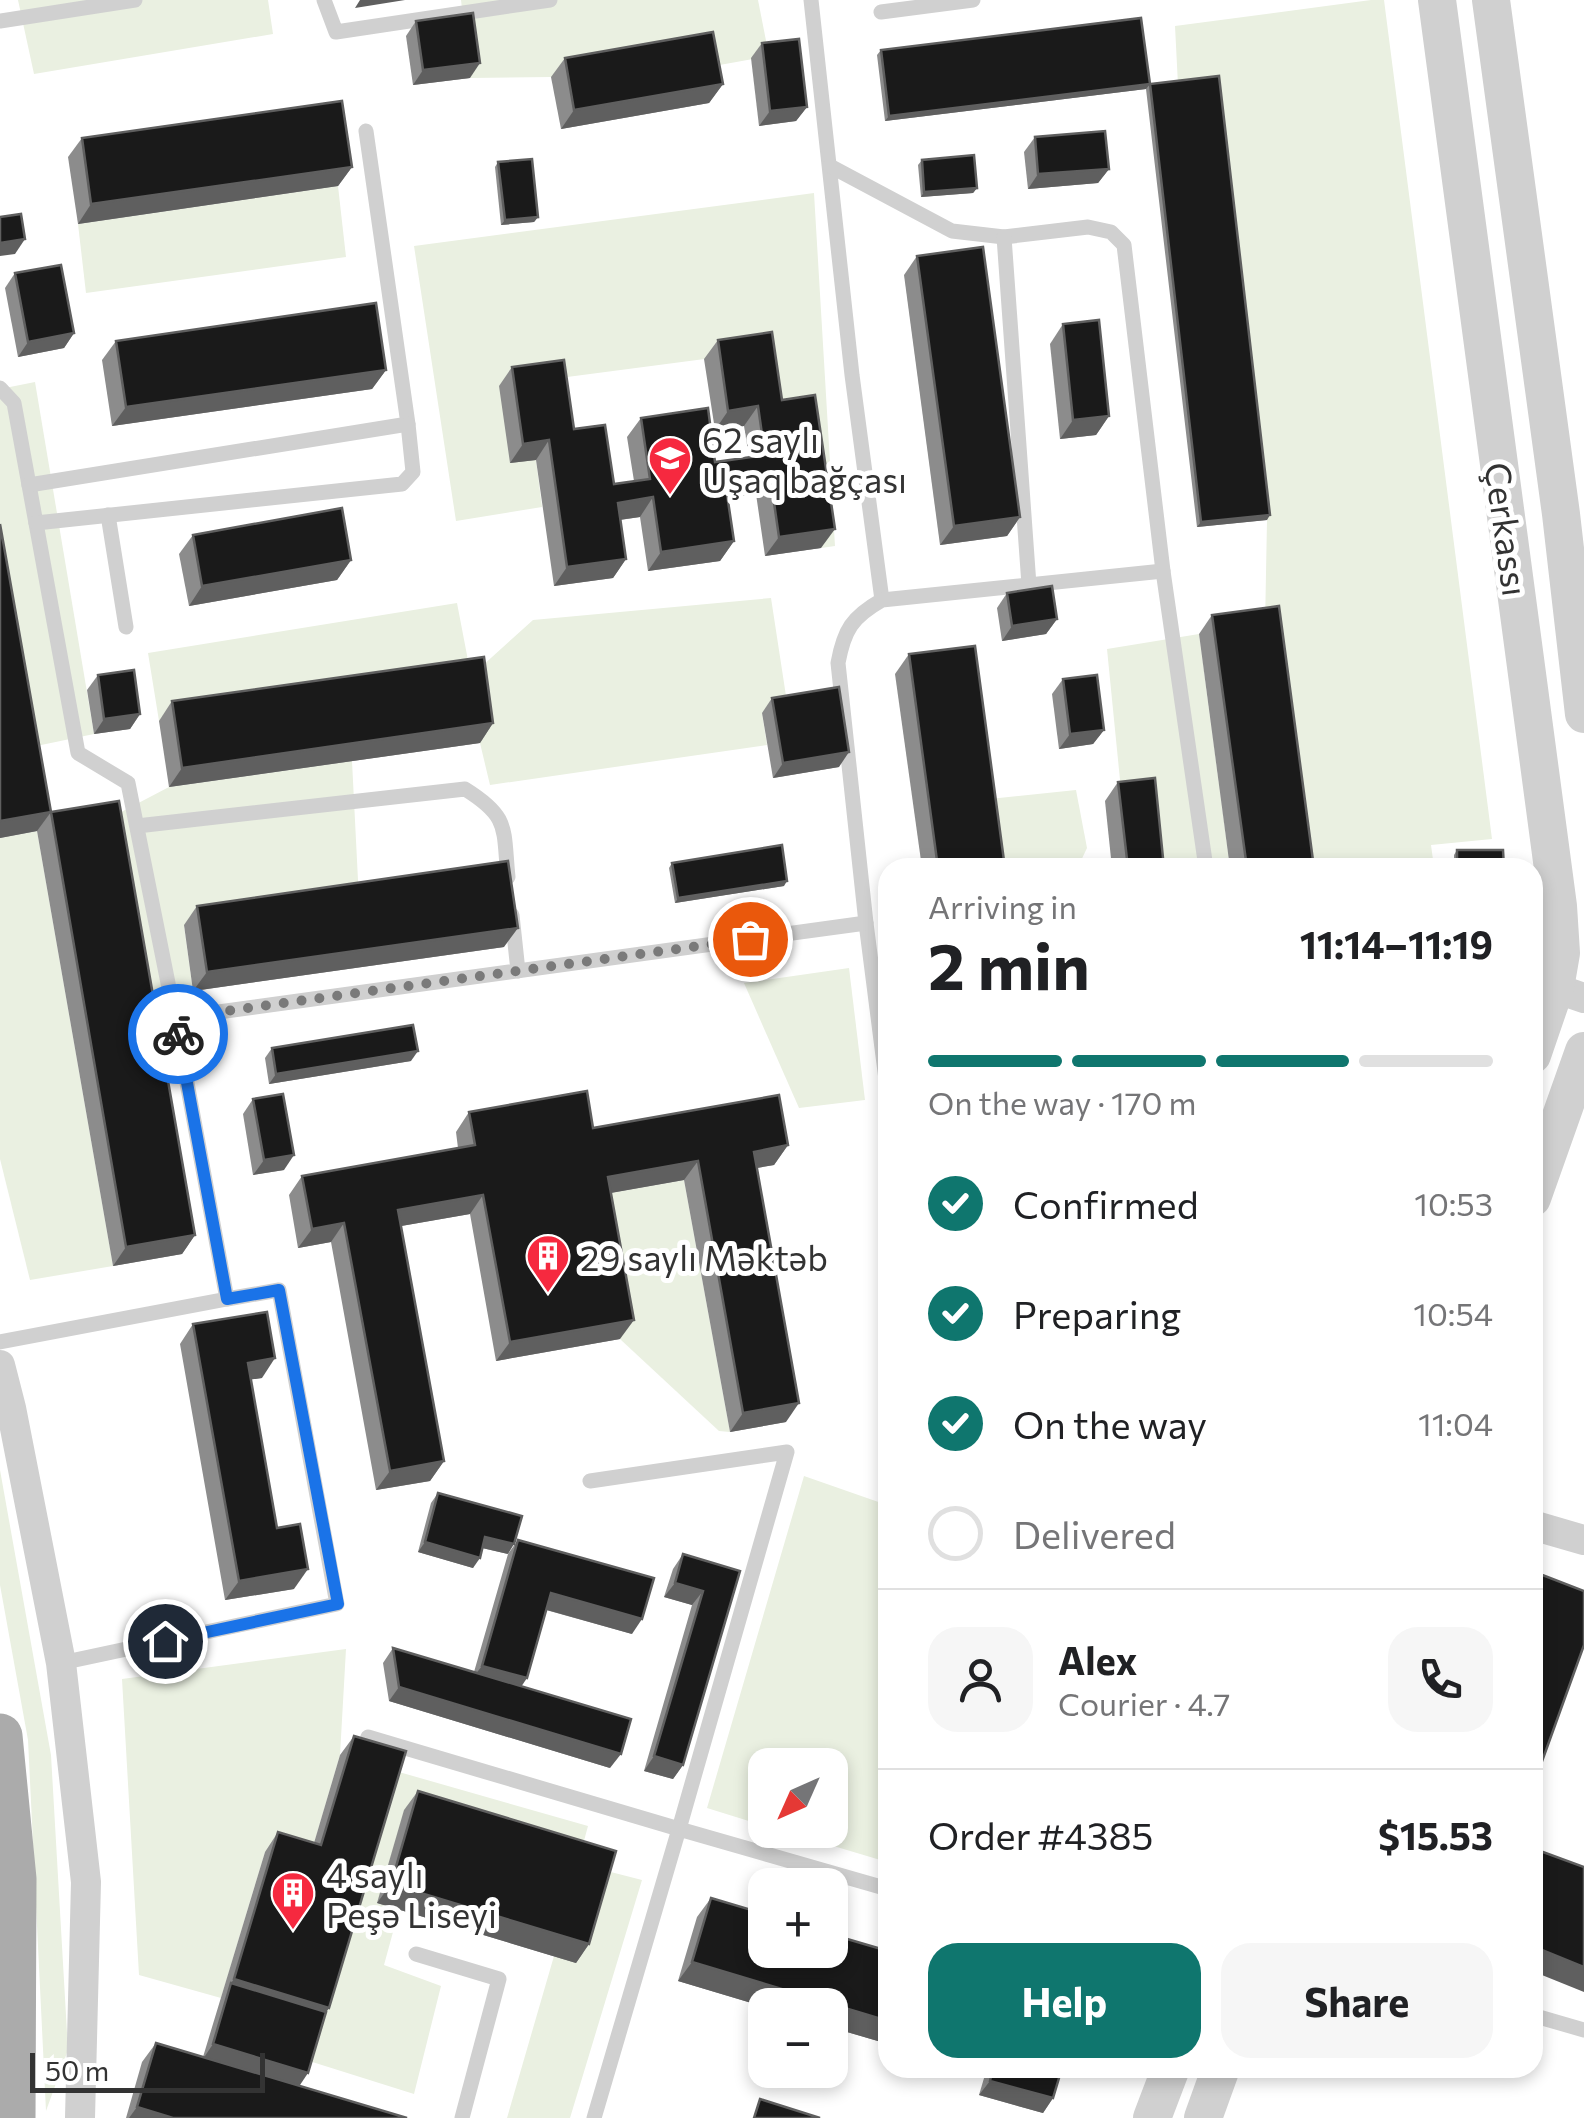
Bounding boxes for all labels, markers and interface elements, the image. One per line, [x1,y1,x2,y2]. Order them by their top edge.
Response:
place label: 62 saylı Uşaq bağçası [702,417,907,500]
school or university icon: 62 saylı Uşaq bağçası [647,435,693,496]
street label: Çerkassı [1477,459,1539,599]
text: Arriving in [928,886,1077,926]
pin [708,897,793,982]
icon: bag [723,912,778,967]
text: 11:14–11:19 [1300,920,1493,967]
text: 2 min [928,924,1090,1003]
courier [128,984,228,1084]
icon: bike [151,1007,206,1062]
text: On the way · 170 m [928,1082,1197,1122]
icon: check [928,1176,983,1231]
text: Confirmed [1013,1180,1199,1227]
text: 10:53 [1414,1183,1493,1223]
building icon: 29 saylı Məktəb [525,1233,571,1294]
place label: 29 saylı Məktəb [580,1235,828,1278]
icon: check [928,1286,983,1341]
text: Preparing [1013,1290,1181,1337]
text: 10:54 [1413,1293,1493,1333]
icon: check [928,1396,983,1451]
text: On the way [1013,1400,1207,1447]
text: 11:04 [1418,1403,1493,1443]
text: Delivered [1013,1510,1176,1557]
pin [123,1599,208,1684]
icon: home [138,1614,193,1669]
button: person [928,1627,1033,1732]
button: phone [1388,1627,1493,1732]
text: Alex [1058,1636,1137,1683]
text: Courier · 4.7 [1058,1683,1231,1723]
north arrow [748,1748,848,1848]
map controls [748,1748,848,2088]
text: Order #4385 [928,1811,1153,1858]
text: $15.53 [1378,1811,1493,1858]
place label: 4 saylı Peşə Liseyi [326,1852,497,1935]
button: + [748,1868,848,1968]
building icon: 4 saylı Peşə Liseyi [270,1870,316,1931]
button: Help [928,1943,1201,2058]
button: Share [1221,1943,1493,2058]
button: − [748,1988,848,2088]
scale bar [30,2048,265,2092]
text: 50 m [45,2053,109,2087]

